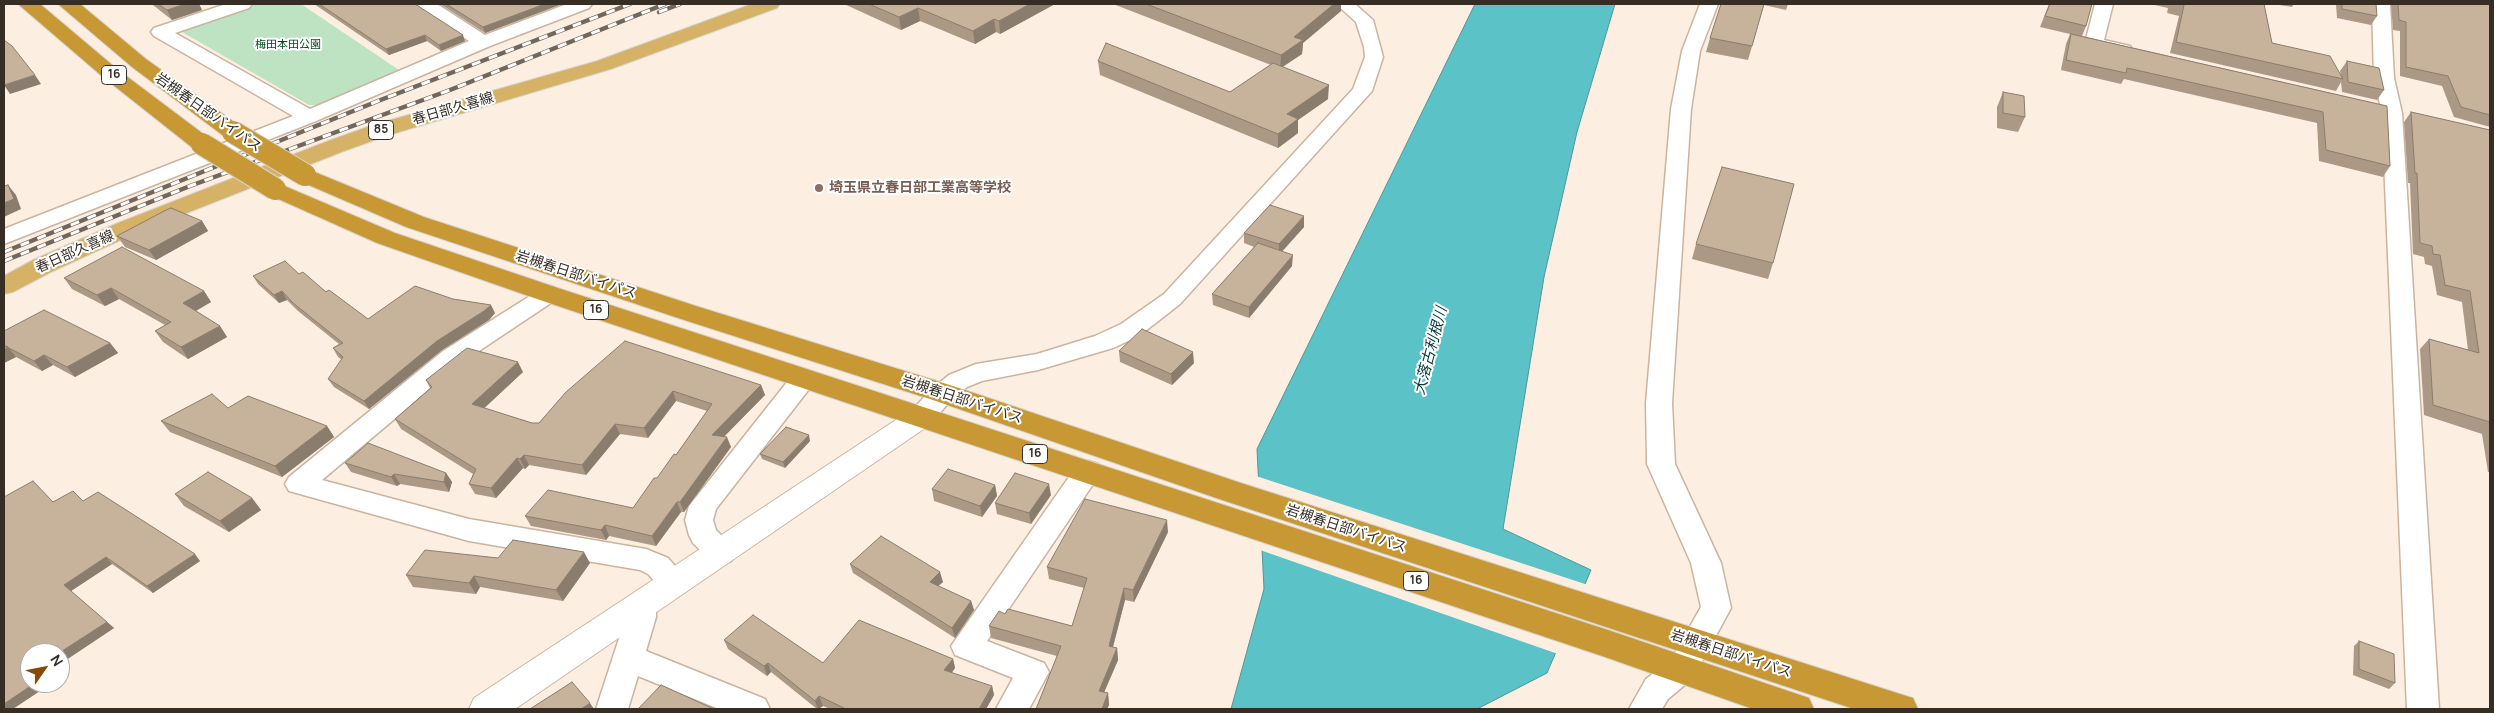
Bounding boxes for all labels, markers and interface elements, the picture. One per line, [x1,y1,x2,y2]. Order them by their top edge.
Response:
park label: 梅田本田公園 [255,38,321,52]
road number: 16 [102,66,126,84]
street label: 岩槻春日部バイパス [152,70,264,156]
street label: 春日部久喜線 [410,89,496,129]
road number: 85 [368,120,394,140]
place label: 埼玉県立春日部工業高等学校 [829,180,1011,196]
marker: 埼玉県立春日部工業高等学校 [813,182,825,194]
street label: 春日部久喜線 [33,227,117,277]
street label: 岩槻春日部バイパス [513,248,639,302]
road number: 16 [584,300,608,320]
water label: 大落古利根川 [1411,305,1451,397]
street label: 岩槻春日部バイパス [899,373,1025,427]
road number: 16 [1022,444,1048,464]
street label: 岩槻春日部バイパス [1283,502,1409,556]
road number: 16 [1404,572,1428,590]
street label: 岩槻春日部バイパス [1668,627,1794,681]
north arrow [20,643,70,693]
text: N [46,651,68,669]

